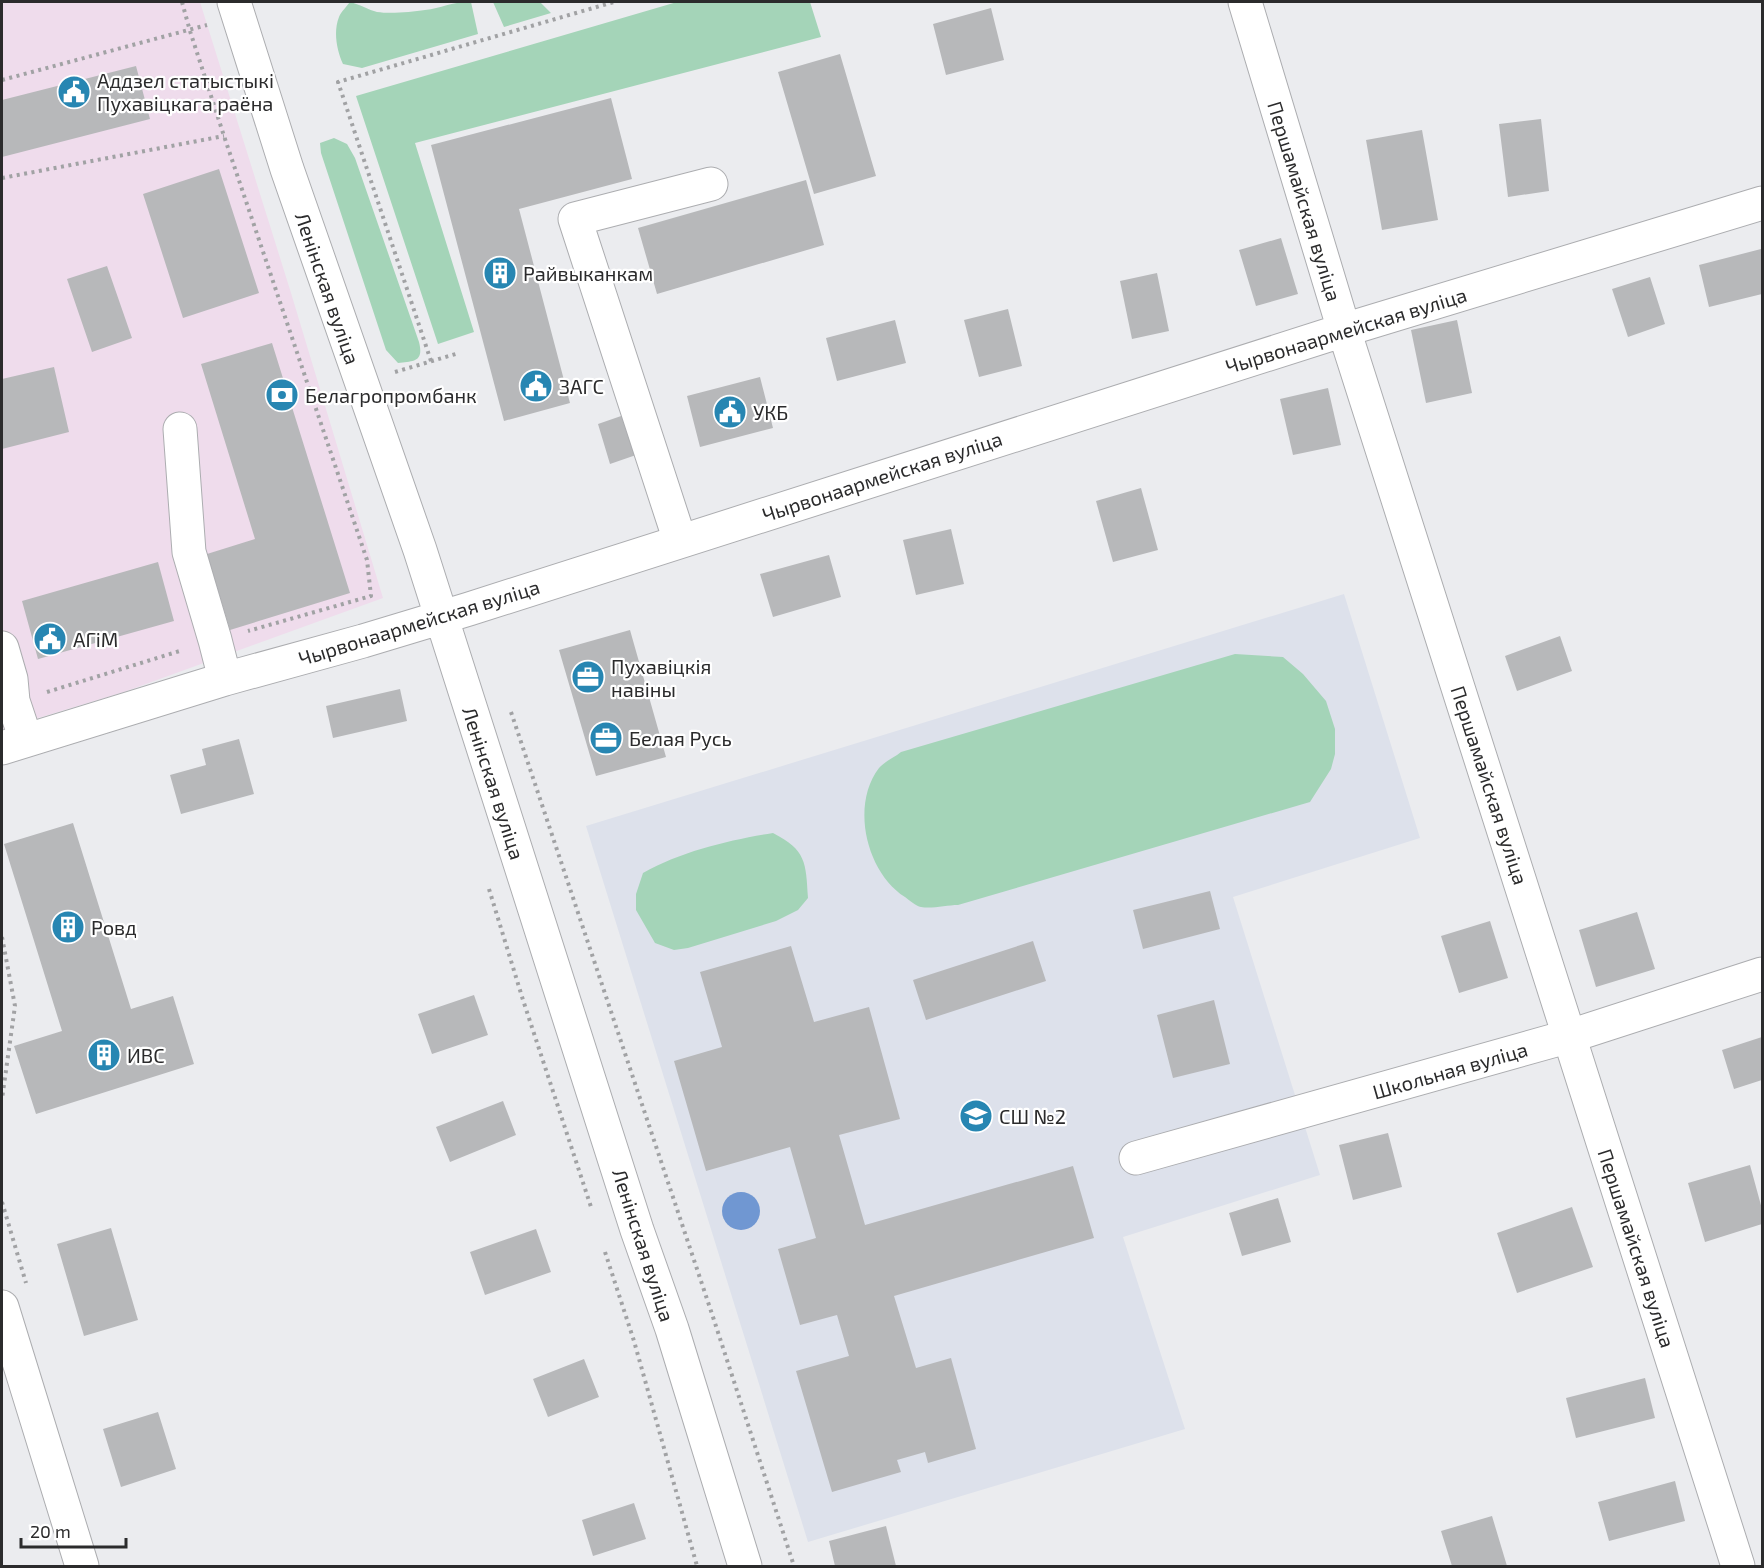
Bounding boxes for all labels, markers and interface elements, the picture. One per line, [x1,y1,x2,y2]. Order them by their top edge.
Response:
place label: Аддзел статыстыкі Пухавіцкага раёна [97,68,274,116]
public building icon: Аддзел статыстыкі Пухавіцкага раёна [56,74,92,110]
street label: Першамайская вуліца [1262,98,1347,304]
street label: Ленінская вуліца [290,209,365,367]
building icon: Райвыканкам [482,255,518,291]
place label: Райвыканкам [523,261,653,285]
street label: Чырвонаармейская вуліца [1223,282,1470,379]
public building icon: ЗАГС [518,368,554,404]
place label: ЗАГС [559,374,604,398]
bank icon: Белагропромбанк [264,377,300,413]
place label: Белагропромбанк [305,383,477,407]
public building icon: УКБ [712,394,748,430]
place label: УКБ [753,400,788,424]
street label: Чырвонаармейская вуліца [759,426,1005,527]
street label: Чырвонаармейская вуліца [296,574,543,671]
public building icon: АГіМ [32,621,68,657]
place label: АГіМ [73,627,118,651]
place label: Пухавіцкія навіны [611,654,711,701]
office icon: Пухавіцкія навіны [570,659,606,695]
street label: Першамайская вуліца [1446,682,1534,888]
street label: Ленінская вуліца [457,704,530,863]
office icon: Белая Русь [588,720,624,756]
place label: Белая Русь [629,726,732,751]
building icon: Ровд [50,909,86,945]
place label: Ровд [91,915,137,939]
street label: Школьная вуліца [1370,1036,1531,1105]
building icon: ИВС [86,1037,122,1073]
place label: ИВС [127,1043,165,1067]
school or university icon: СШ №2 [958,1098,994,1134]
place label: СШ №2 [999,1104,1066,1128]
street label: Першамайская вуліца [1593,1145,1681,1351]
street label: Ленінская вуліца [607,1166,680,1325]
scale bar [21,1511,126,1549]
text: 20 m [30,1520,71,1542]

